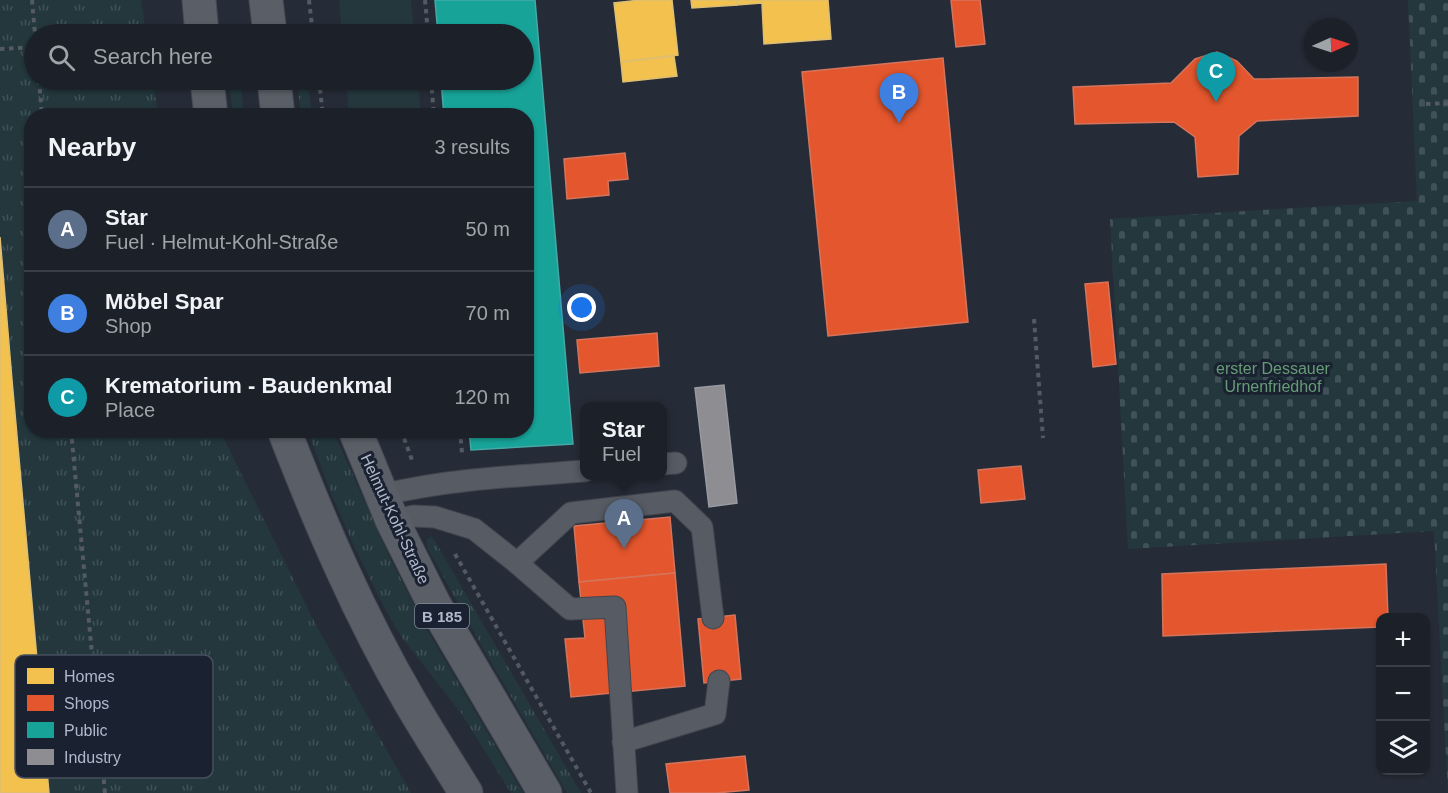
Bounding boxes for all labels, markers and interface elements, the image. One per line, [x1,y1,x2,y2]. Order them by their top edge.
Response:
north arrow [1304,18,1358,72]
search box [24,24,534,90]
icon: search [45,41,78,74]
text: Search here [93,44,213,69]
pin: C [1196,52,1236,102]
pin: B [880,74,918,123]
text: Nearby [48,132,136,162]
text: 3 results [434,136,510,158]
text: Star [105,205,148,230]
text: A [60,218,75,240]
text: 50 m [466,218,510,240]
text: Fuel · Helmut-Kohl-Straße [105,231,338,253]
text: Möbel Spar [105,289,224,314]
your location [567,293,596,322]
text: B [60,302,75,324]
text: 70 m [466,302,510,324]
text: Shop [105,315,152,337]
park label: erster Dessauer Urnenfriedhof [1216,360,1331,395]
text: Krematorium - Baudenkmal [105,373,392,398]
text: C [60,386,75,408]
text: 120 m [454,386,510,408]
text: Place [105,399,155,421]
popup [580,402,667,480]
text: Star [602,417,645,442]
text: Fuel [602,443,641,465]
street label: Helmut-Kohl-Straße [357,451,433,587]
pin: A [604,500,644,549]
road number: B 185 [415,604,469,628]
map controls [1376,613,1430,775]
button: + [1376,613,1430,667]
legend [15,655,213,778]
button: − [1376,667,1430,721]
text: Homes [64,668,115,685]
text: Shops [64,695,109,712]
button: layers [1376,721,1430,775]
text: Public [64,722,108,739]
text: Industry [64,749,121,766]

